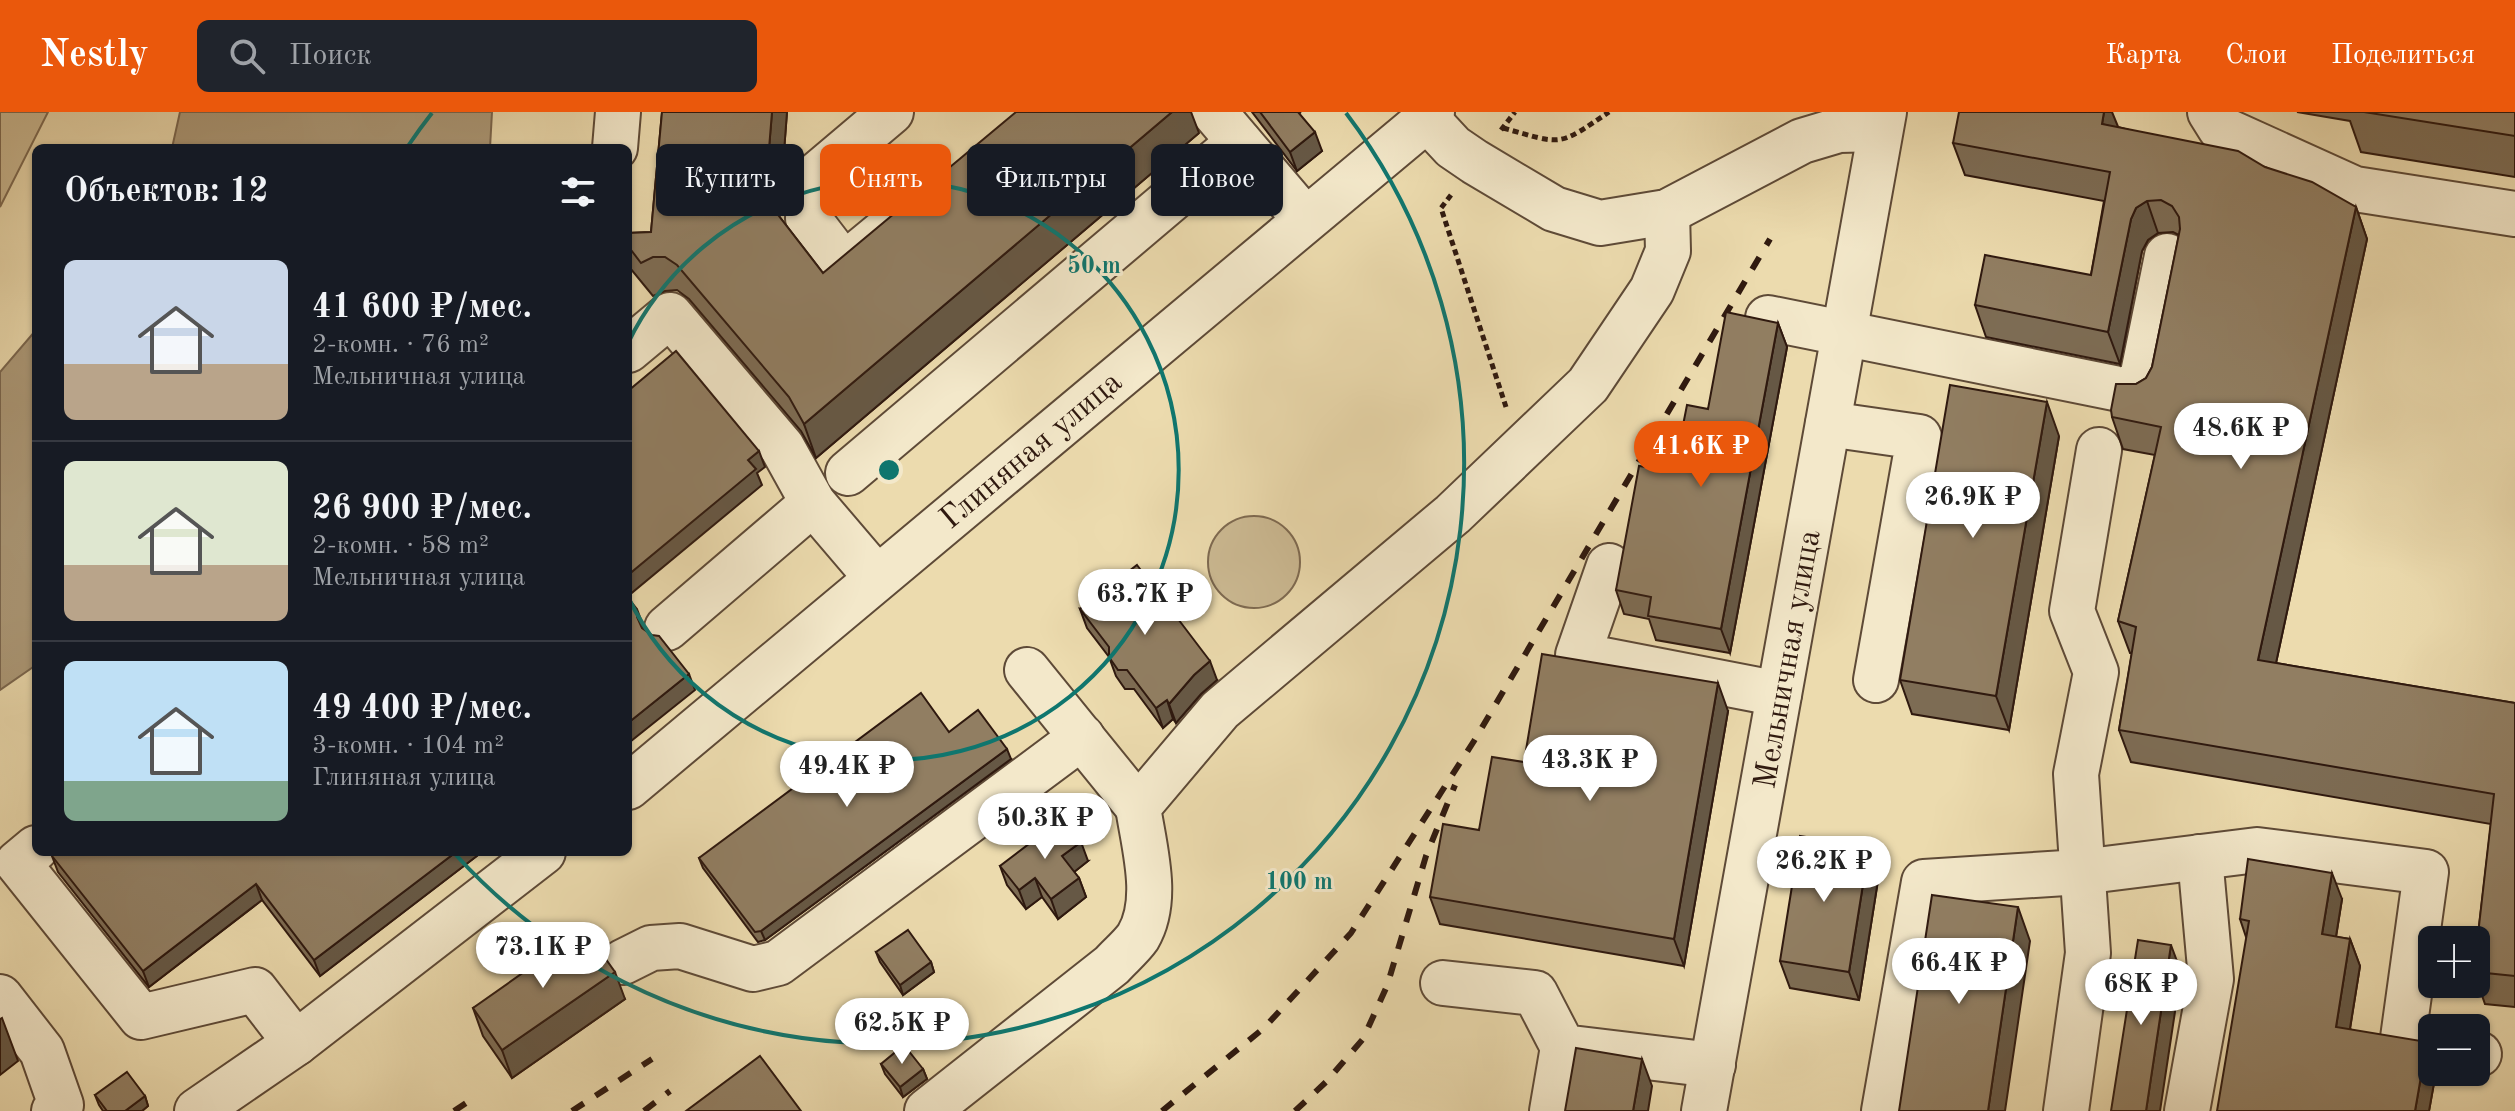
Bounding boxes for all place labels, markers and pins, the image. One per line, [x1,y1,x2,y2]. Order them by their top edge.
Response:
pin: 48.6K ₽ [2167,403,2315,471]
pin: 41.6K ₽ [1627,421,1775,489]
centre of rings [875,456,903,484]
pin: 26.9K ₽ [1899,472,2047,540]
pin: 63.7K ₽ [1071,569,1219,637]
pin: 43.3K ₽ [1516,735,1664,803]
pin: 49.4K ₽ [773,741,921,809]
pin: 50.3K ₽ [971,793,1119,861]
pin: 26.2K ₽ [1750,836,1898,904]
pin: 73.1K ₽ [469,922,617,990]
pin: 66.4K ₽ [1885,938,2033,1006]
pin: 68K ₽ [2085,959,2197,1027]
pin: 62.5K ₽ [828,998,976,1066]

